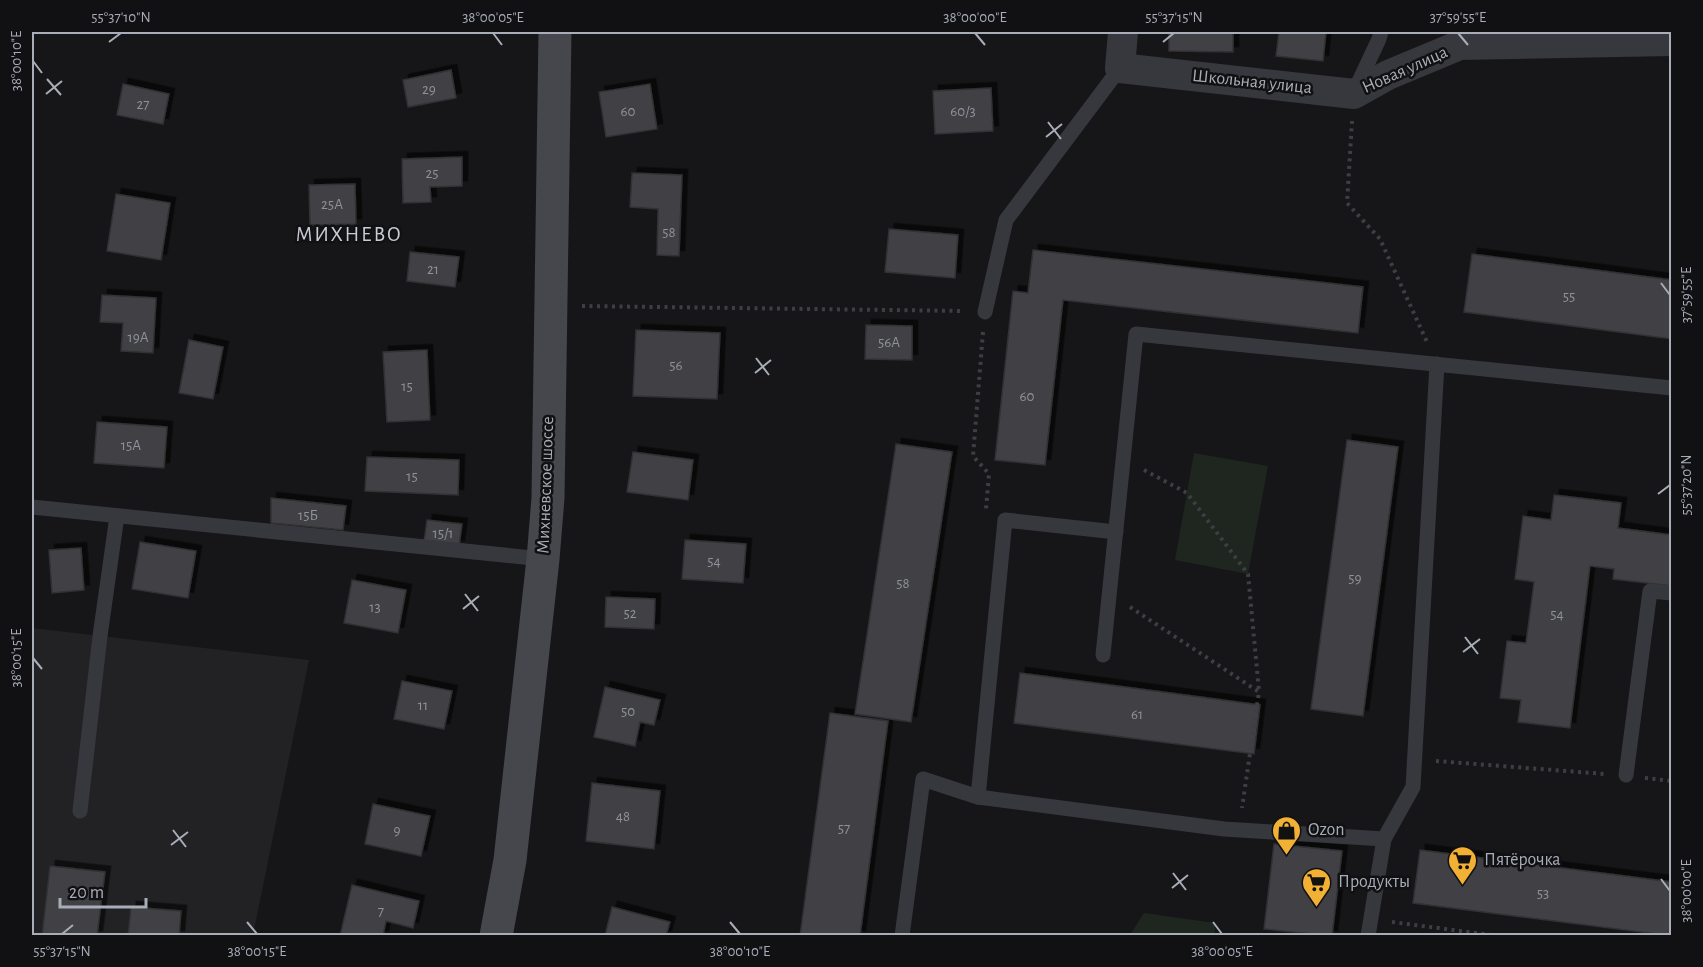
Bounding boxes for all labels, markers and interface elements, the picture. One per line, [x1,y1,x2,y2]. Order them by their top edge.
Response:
text: 55°37'10"N [91,10,151,25]
text: 38°00'05"E [462,10,524,25]
text: 38°00'00"E [943,10,1007,25]
text: 55°37'15"N [1145,10,1203,25]
text: 37°59'55"E [1430,10,1486,25]
text: 38°00'10"E [9,31,24,91]
street label: Новая улица [1360,43,1450,97]
street label: Школьная улица [1191,67,1313,97]
house number: 29 [422,82,436,97]
house number: 27 [136,97,150,112]
house number: 60 [621,104,636,119]
house number: 60/3 [950,104,976,119]
house number: 25 [425,166,439,181]
house number: 25А [321,197,343,212]
district label: МИХНЕВО [295,224,403,245]
house number: 58 [662,225,676,240]
house number: 21 [427,262,439,277]
text: 37°59'55"E [1679,267,1694,323]
house number: 55 [1563,289,1575,304]
house number: 19А [127,330,149,345]
house number: 56А [878,335,900,350]
house number: 56 [669,358,683,373]
house number: 15 [401,379,413,394]
house number: 60 [1020,389,1035,404]
street label: Михневское шоссе [535,416,557,554]
house number: 15А [121,438,141,453]
text: 55°37'20"N [1679,454,1694,516]
house number: 15 [406,469,418,484]
house number: 15Б [298,508,318,523]
house number: 15/1 [433,526,453,541]
house number: 54 [707,554,721,569]
house number: 59 [1348,571,1362,586]
house number: 58 [896,576,910,591]
house number: 13 [369,600,381,615]
house number: 52 [623,606,637,621]
house number: 54 [1550,607,1564,622]
text: 38°00'15"E [9,629,24,687]
house number: 11 [418,698,428,713]
house number: 50 [621,704,635,719]
house number: 61 [1131,707,1143,722]
house number: 48 [616,809,630,824]
shop icon: Ozon [1271,814,1303,856]
house number: 57 [838,821,850,836]
place label: Ozon [1308,821,1345,839]
house number: 9 [393,823,401,838]
supermarket icon: Пятёрочка [1447,844,1479,886]
place label: Пятёрочка [1484,851,1561,869]
text: 38°00'00"E [1679,859,1694,923]
supermarket icon: Продукты [1301,866,1333,908]
scale bar [60,871,146,909]
place label: Продукты [1338,873,1410,891]
text: 20 m [69,884,104,902]
house number: 53 [1537,886,1549,901]
house number: 7 [378,904,384,919]
text: 55°37'15"N [33,944,91,959]
text: 38°00'15"E [228,944,286,959]
text: 38°00'10"E [710,944,770,959]
text: 38°00'05"E [1191,944,1253,959]

